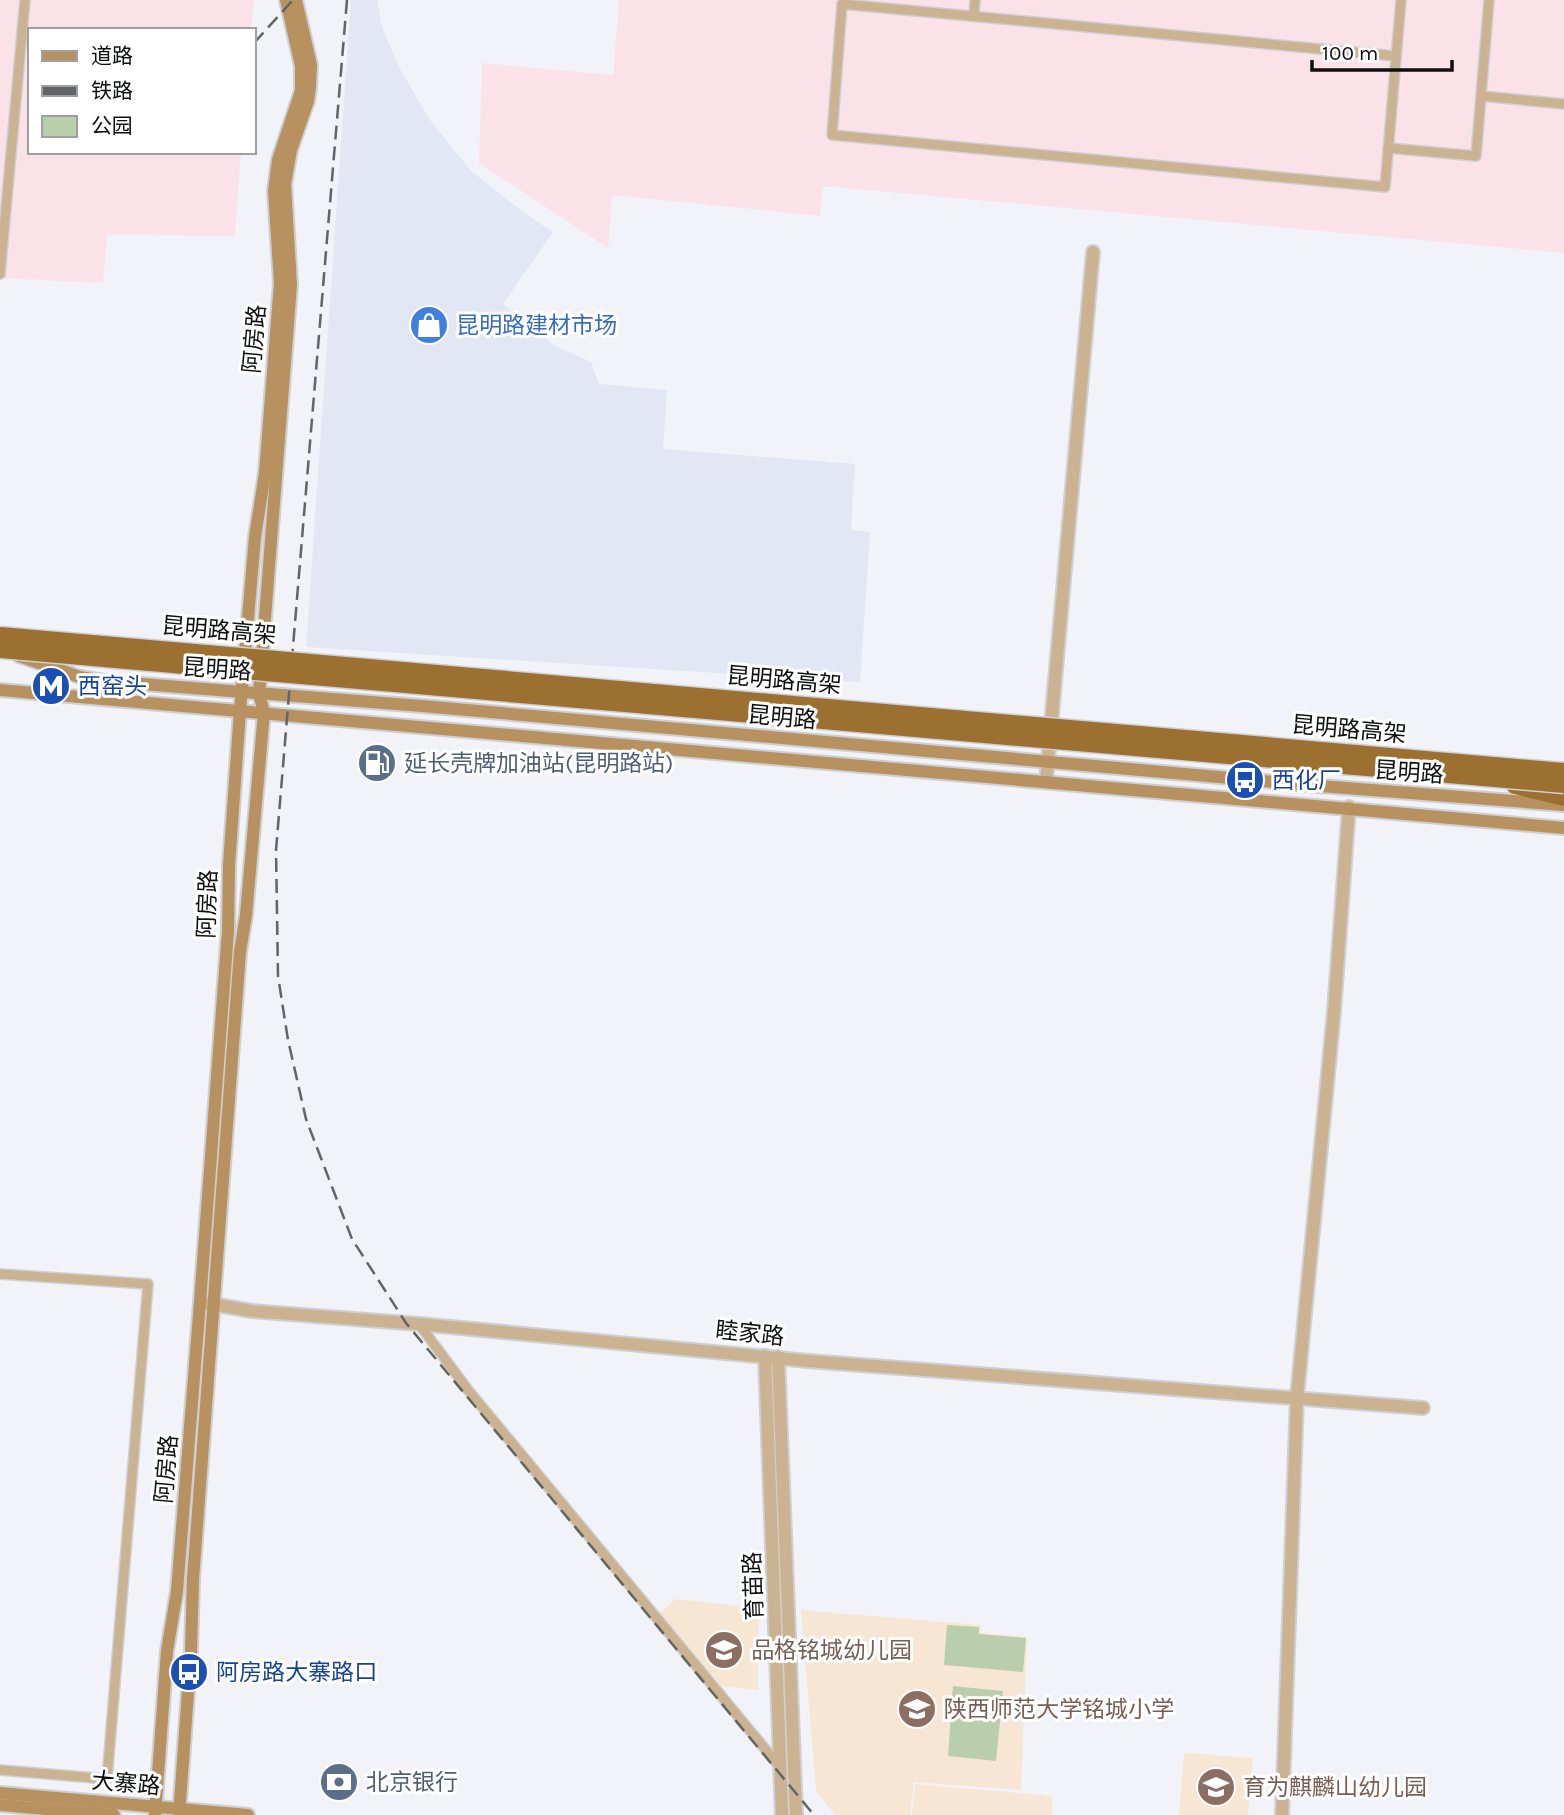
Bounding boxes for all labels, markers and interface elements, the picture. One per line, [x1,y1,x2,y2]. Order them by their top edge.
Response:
legend [28,28,256,154]
scale bar [1312,28,1452,72]
text: 100 m [1322,41,1379,65]
text: 道路 [91,44,133,68]
text: 铁路 [91,79,133,103]
text: 公园 [91,114,133,138]
street label: 阿房路 [238,303,271,375]
shop icon: 昆明路建材市场 [408,304,450,346]
place label: 昆明路建材市场 [456,312,617,339]
street label: 昆明路高架 [160,612,277,649]
street label: 昆明路 [182,654,252,685]
street label: 昆明路高架 [725,662,842,699]
metro station icon: 西窑头 [30,665,72,707]
place label: 西窑头 [78,673,147,700]
street label: 昆明路 [746,701,818,734]
street label: 昆明路高架 [1290,711,1407,748]
fuel station icon: 延长壳牌加油站(昆明路站) [356,742,398,784]
place label: 延长壳牌加油站(昆明路站) [404,750,673,777]
street label: 昆明路 [1374,757,1444,788]
bus stop icon: 西化厂 [1224,759,1266,801]
place label: 西化厂 [1272,767,1341,794]
street label: 阿房路 [193,869,222,939]
street label: 睦家路 [714,1316,786,1351]
street label: 阿房路 [150,1433,183,1505]
street label: 育苗路 [739,1551,768,1621]
school or university icon: 品格铭城幼儿园 [703,1629,745,1671]
place label: 品格铭城幼儿园 [751,1637,912,1664]
bus stop icon: 阿房路大寨路口 [168,1651,210,1693]
place label: 阿房路大寨路口 [216,1659,377,1686]
school or university icon: 陕西师范大学铭城小学 [896,1688,938,1730]
place label: 陕西师范大学铭城小学 [944,1696,1174,1723]
bank icon: 北京银行 [318,1761,360,1803]
school or university icon: 育为麒麟山幼儿园 [1195,1766,1237,1808]
street label: 大寨路 [90,1767,162,1800]
place label: 北京银行 [366,1769,458,1796]
place label: 育为麒麟山幼儿园 [1243,1774,1427,1801]

